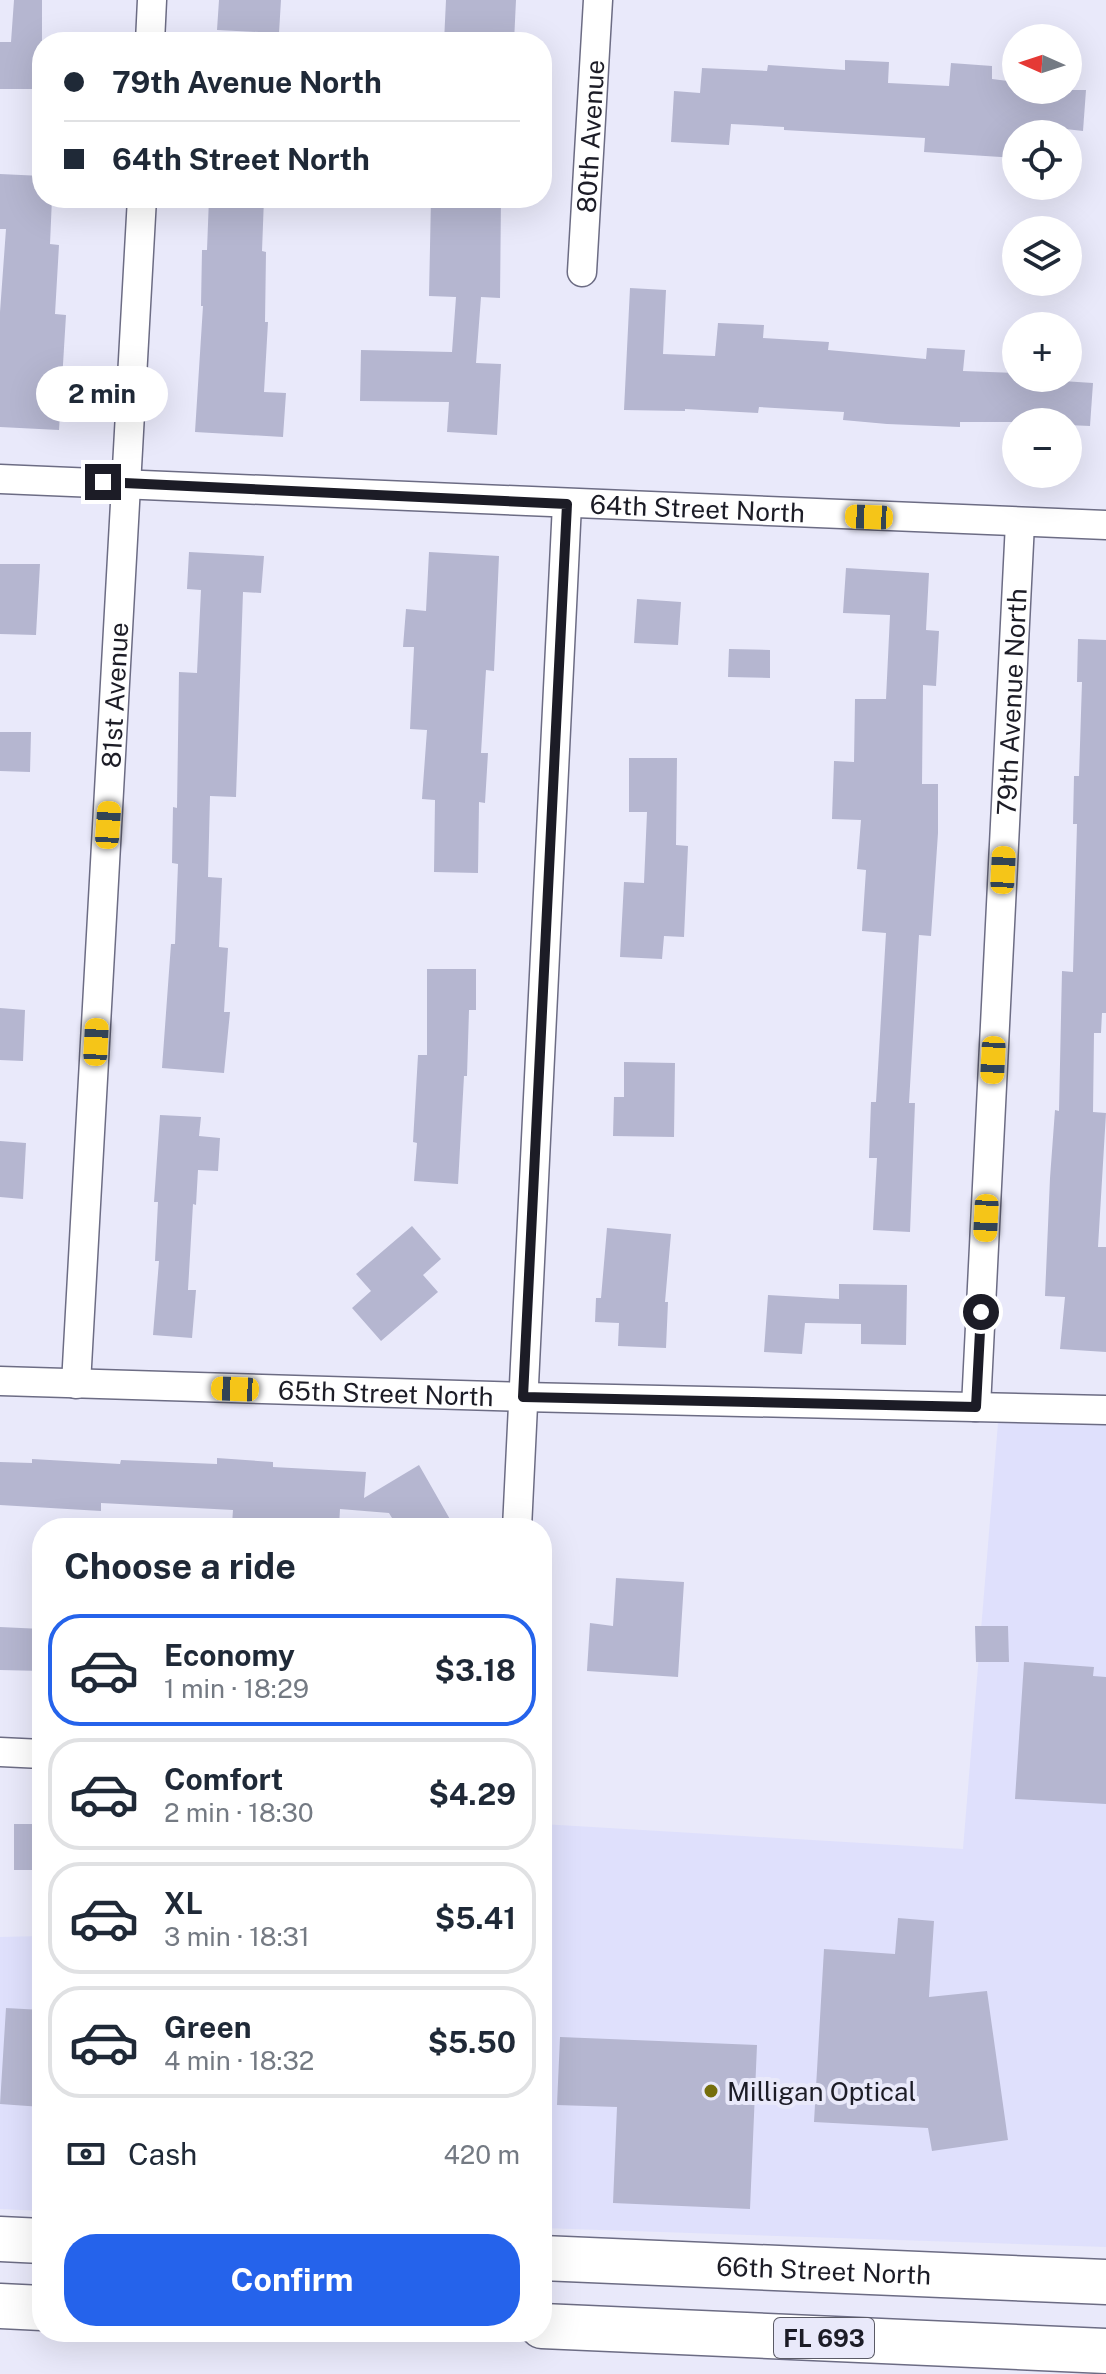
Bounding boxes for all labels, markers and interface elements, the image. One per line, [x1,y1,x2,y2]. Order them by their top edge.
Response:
north arrow [1002,24,1082,104]
map controls [1002,24,1082,488]
street label: 80th Avenue [570,59,610,214]
text: 79th Avenue North [112,64,382,100]
button: locate [1002,120,1082,200]
text: 64th Street North [112,141,370,177]
button: layers [1002,216,1082,296]
button: + [1002,312,1082,392]
callout: 2 min [37,366,169,422]
text: 2 min [68,378,136,409]
button: − [1002,408,1082,488]
route end [85,464,121,500]
street label: 64th Street North [589,488,806,528]
car [845,504,893,530]
street label: 79th Avenue North [990,588,1032,816]
street label: 81st Avenue [95,621,134,769]
car [94,800,122,850]
car [990,845,1016,895]
car [83,1017,109,1067]
car [980,1035,1006,1085]
car [973,1193,999,1243]
route start [963,1294,999,1330]
street label: 65th Street North [278,1374,494,1412]
car [211,1376,259,1402]
text: Choose a ride [64,1545,296,1587]
icon: car [68,1634,140,1706]
text: Economy [164,1637,295,1673]
text: $3.18 [435,1652,516,1688]
text: 1 min · 18:29 [164,1673,309,1704]
icon: car [68,1758,140,1830]
text: Comfort [164,1761,283,1797]
text: $4.29 [428,1776,516,1812]
text: 2 min · 18:30 [164,1797,314,1828]
icon: car [68,1882,140,1954]
text: XL [164,1885,203,1921]
text: $5.41 [435,1900,516,1936]
text: 3 min · 18:31 [164,1921,309,1952]
icon: car [68,2006,140,2078]
text: Green [164,2009,251,2045]
text: $5.50 [428,2024,516,2060]
text: 4 min · 18:32 [164,2045,314,2076]
place label: Milligan Optical [727,2076,916,2107]
marker: Milligan Optical [702,2082,720,2100]
icon: cash [64,2132,108,2176]
text: Cash [128,2136,197,2172]
text: 420 m [443,2139,520,2170]
button: Confirm [64,2234,520,2326]
street label: 66th Street North [716,2250,932,2290]
road number: FL 693 [774,2318,874,2358]

